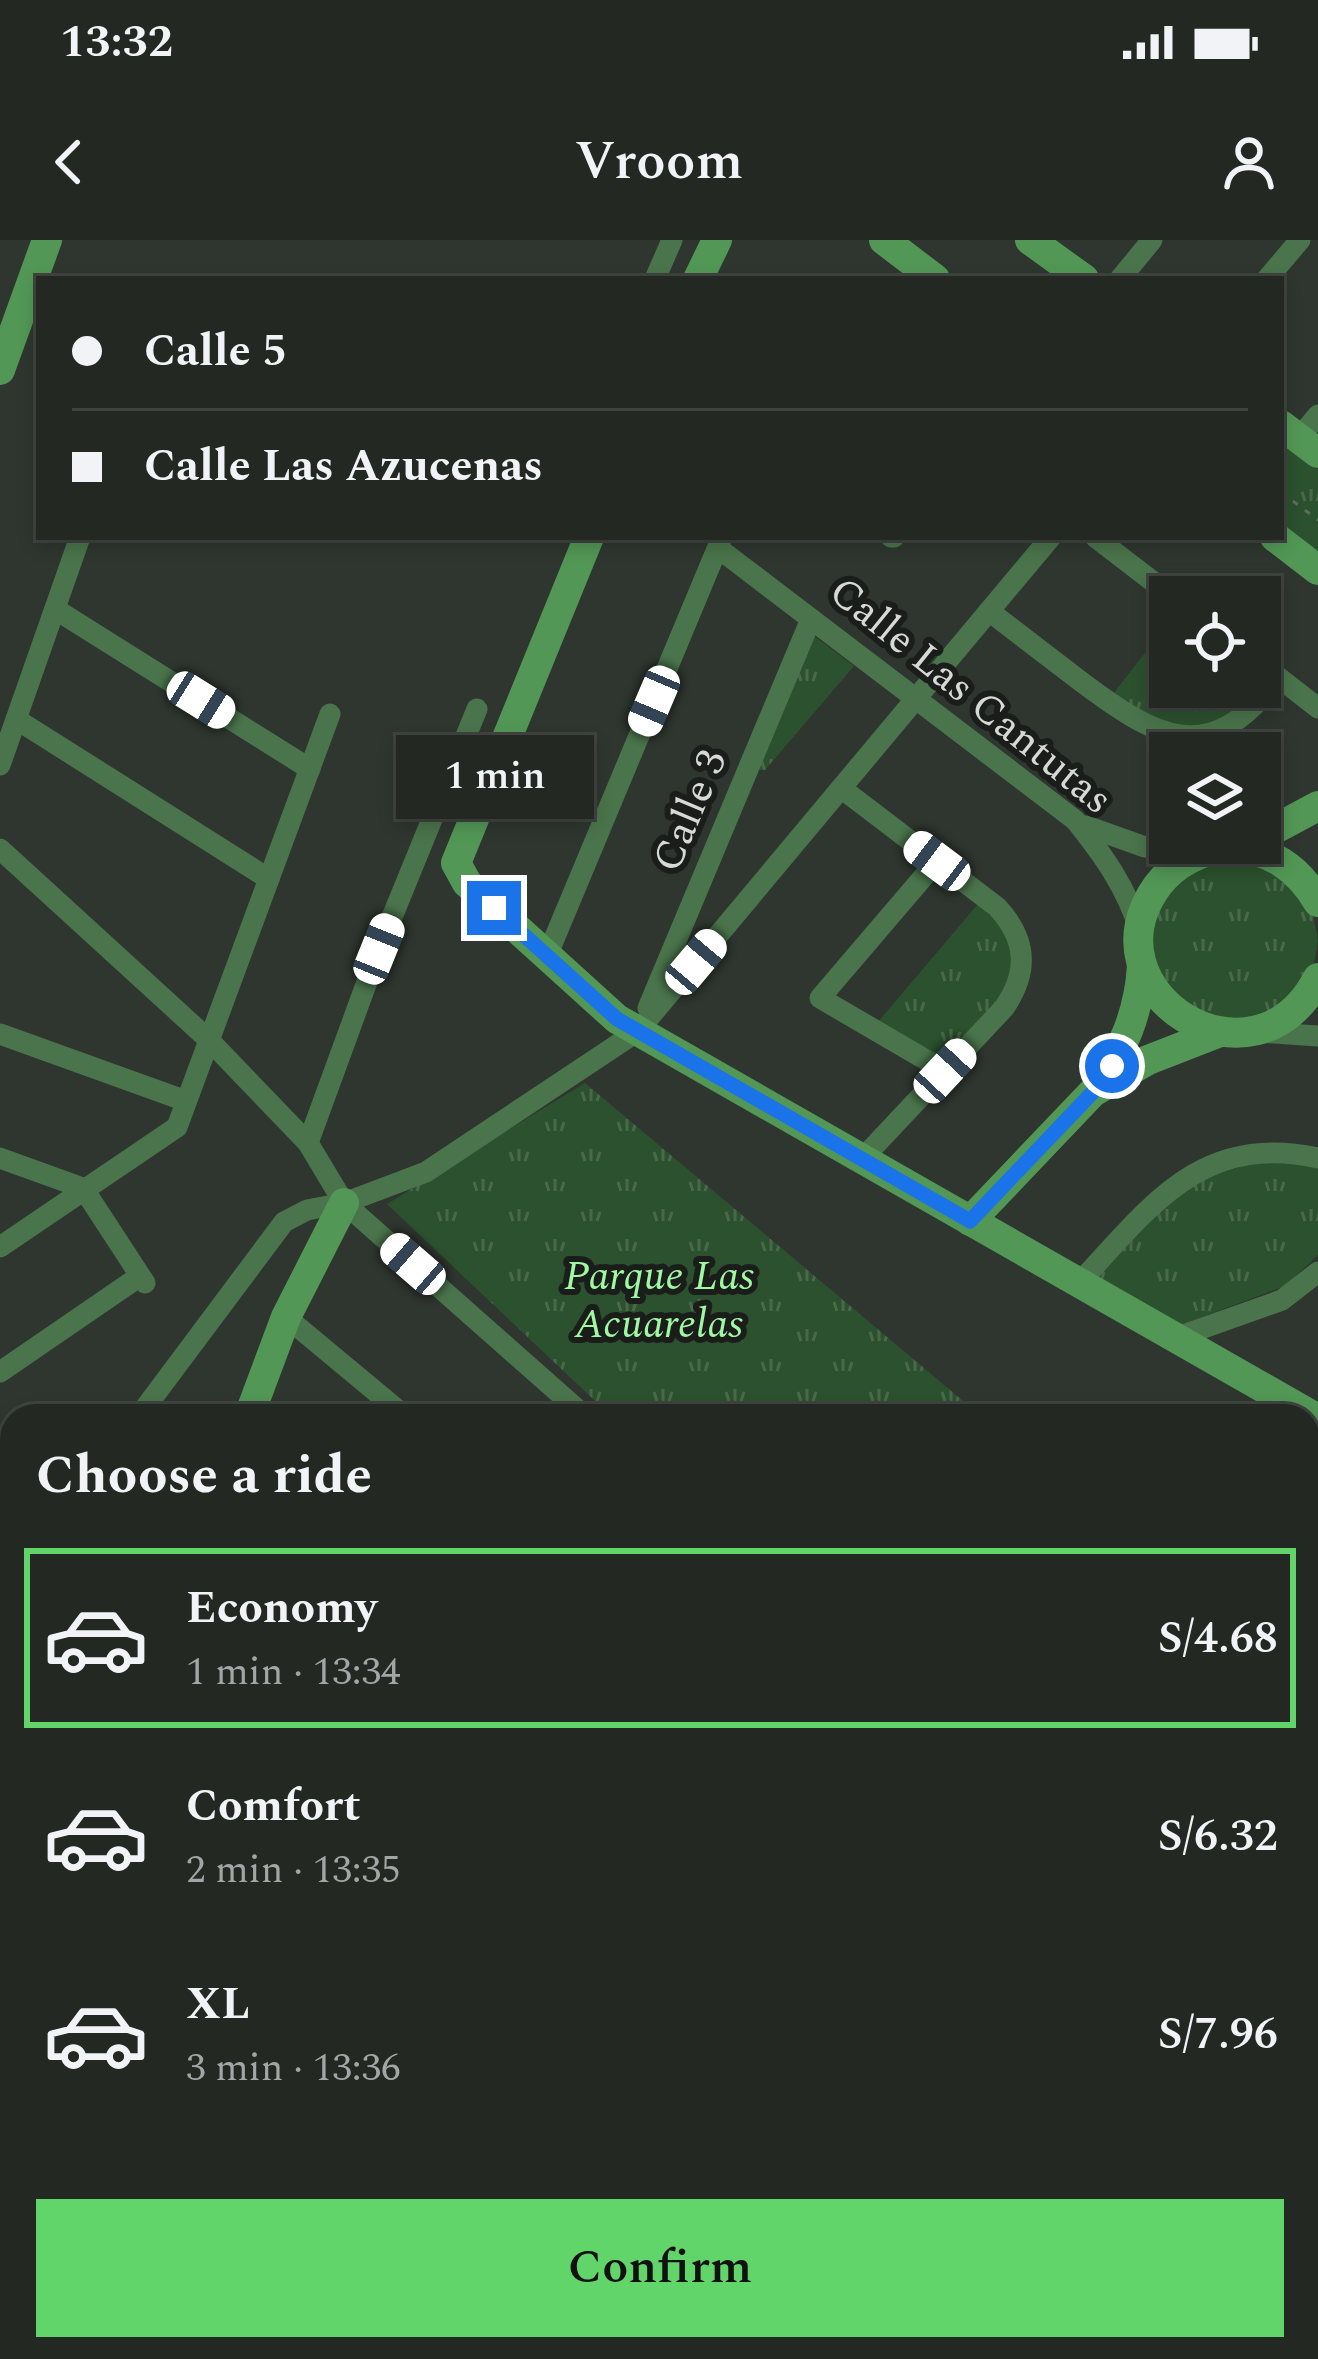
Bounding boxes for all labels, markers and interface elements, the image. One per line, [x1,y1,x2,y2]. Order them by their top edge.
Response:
text: 13:32 [60,8,173,77]
text: Vroom [575,121,743,203]
icon: back [36,129,102,195]
icon: person [1216,129,1282,195]
text: Calle 5 [144,317,287,386]
text: Calle Las Azucenas [144,432,543,501]
street label: Calle Las Cantutas [815,561,1126,830]
map controls [1149,576,1281,864]
button: locate [1149,576,1281,708]
car [623,661,685,741]
car [161,666,241,734]
button: layers [1149,732,1281,864]
callout: 1 min [395,734,593,818]
street label: Calle 3 [636,740,744,882]
text: 1 min [444,747,546,806]
car [897,825,977,897]
route end [467,881,521,935]
car [349,909,409,989]
car [659,923,733,1001]
car [907,1032,983,1110]
route start [1085,1039,1139,1093]
car [374,1227,452,1301]
park label: Parque Las Acuarelas [564,1245,754,1356]
text: Choose a ride [36,1435,372,1517]
text: Economy [186,1574,377,1643]
icon: car [42,1584,150,1692]
text: S/4.68 [1158,1604,1278,1673]
text: 1 min · 13:34 [186,1643,401,1702]
text: Comfort [186,1772,361,1841]
icon: car [42,1782,150,1890]
text: S/6.32 [1158,1802,1278,1871]
text: 2 min · 13:35 [186,1841,401,1900]
text: XL [186,1970,250,2039]
icon: car [42,1980,150,2088]
text: S/7.96 [1158,2000,1278,2069]
text: 3 min · 13:36 [186,2039,401,2098]
button: Confirm [36,2199,1284,2337]

